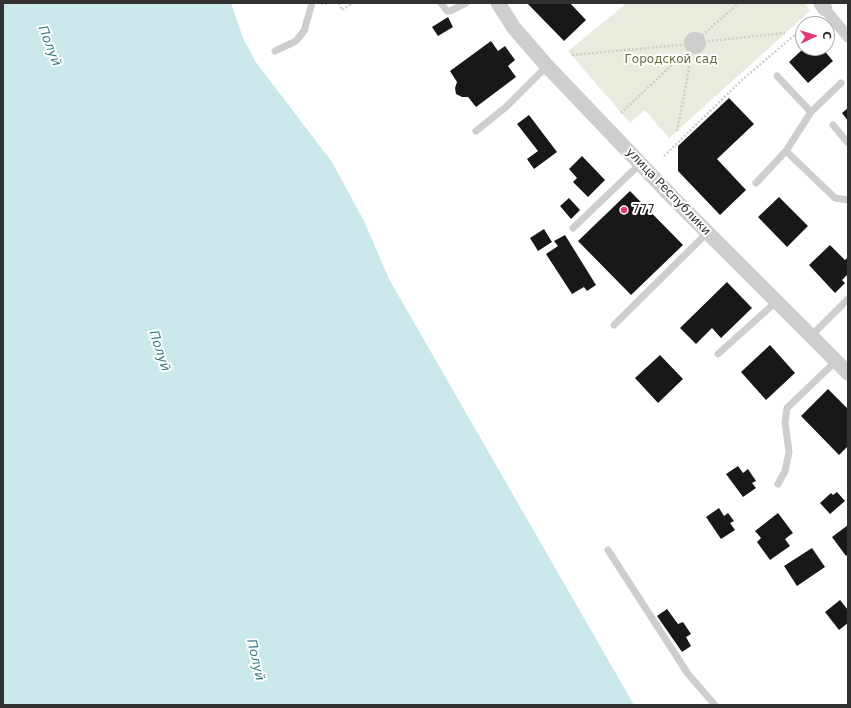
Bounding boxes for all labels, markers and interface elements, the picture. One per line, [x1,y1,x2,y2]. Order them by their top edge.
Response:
north arrow [795,16,835,56]
water label: Полуй [34,24,64,68]
text: С [820,31,833,40]
park label: Городской сад [625,53,717,67]
street label: улица Республики [623,145,713,239]
place label: 777 [632,203,655,217]
marker: 777 [619,205,629,215]
water label: Полуй [145,329,173,373]
water label: Полуй [243,638,267,682]

